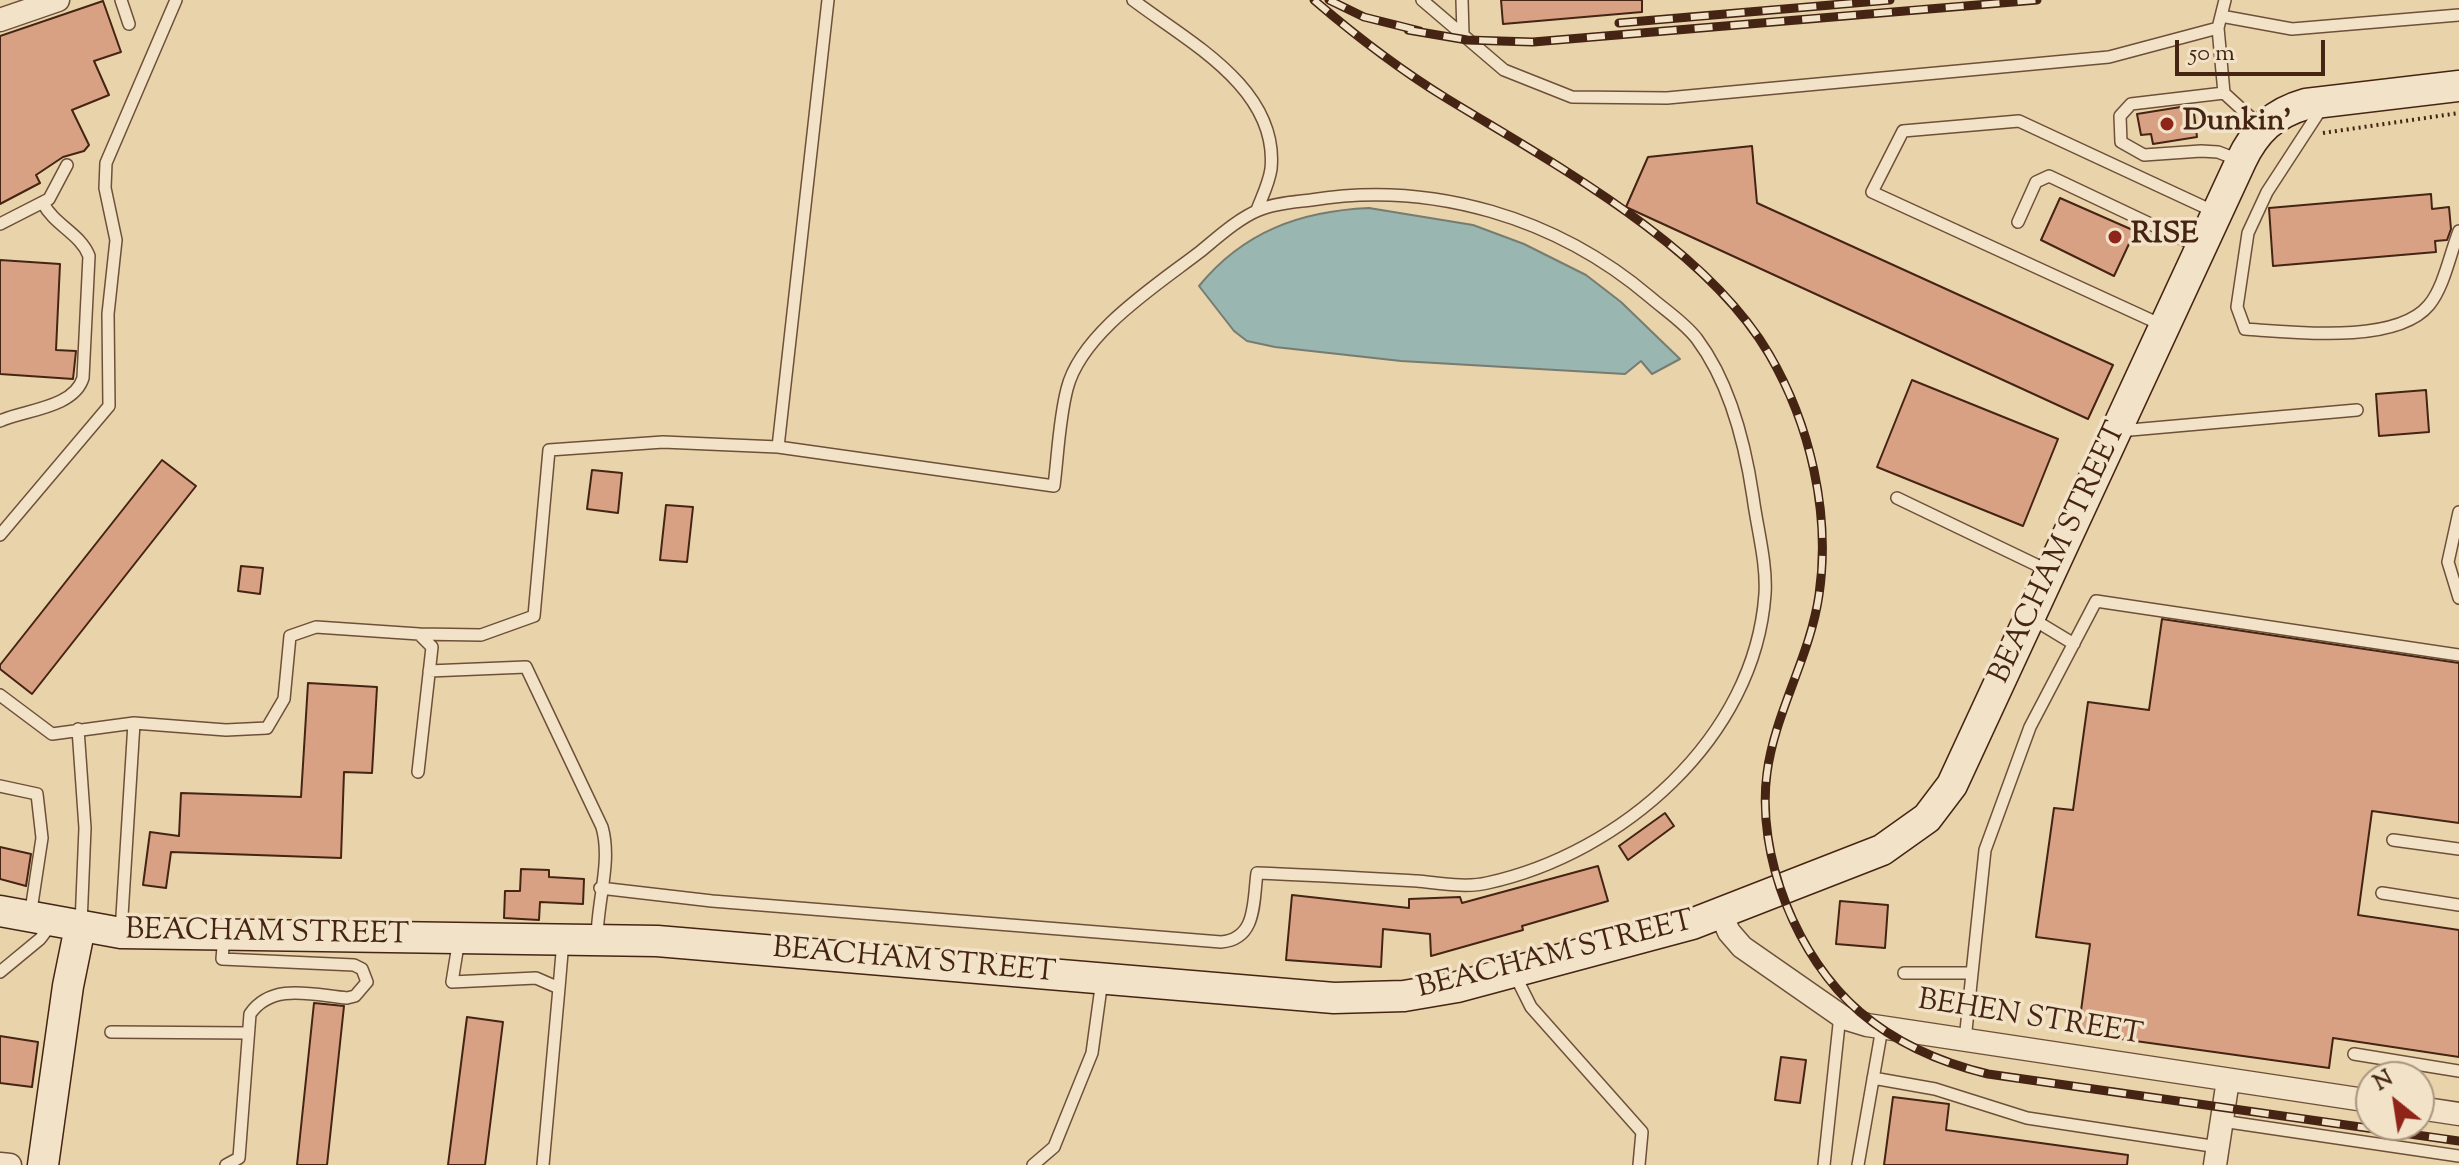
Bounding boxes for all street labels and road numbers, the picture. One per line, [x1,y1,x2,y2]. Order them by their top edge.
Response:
street label: BEACHAM STREET [1984,418,2136,690]
street label: BEACHAM STREET [1414,905,1698,1009]
street label: BEACHAM STREET [125,915,409,955]
street label: BEACHAM STREET [771,933,1057,993]
street label: BEHEN STREET [1915,984,2145,1056]

